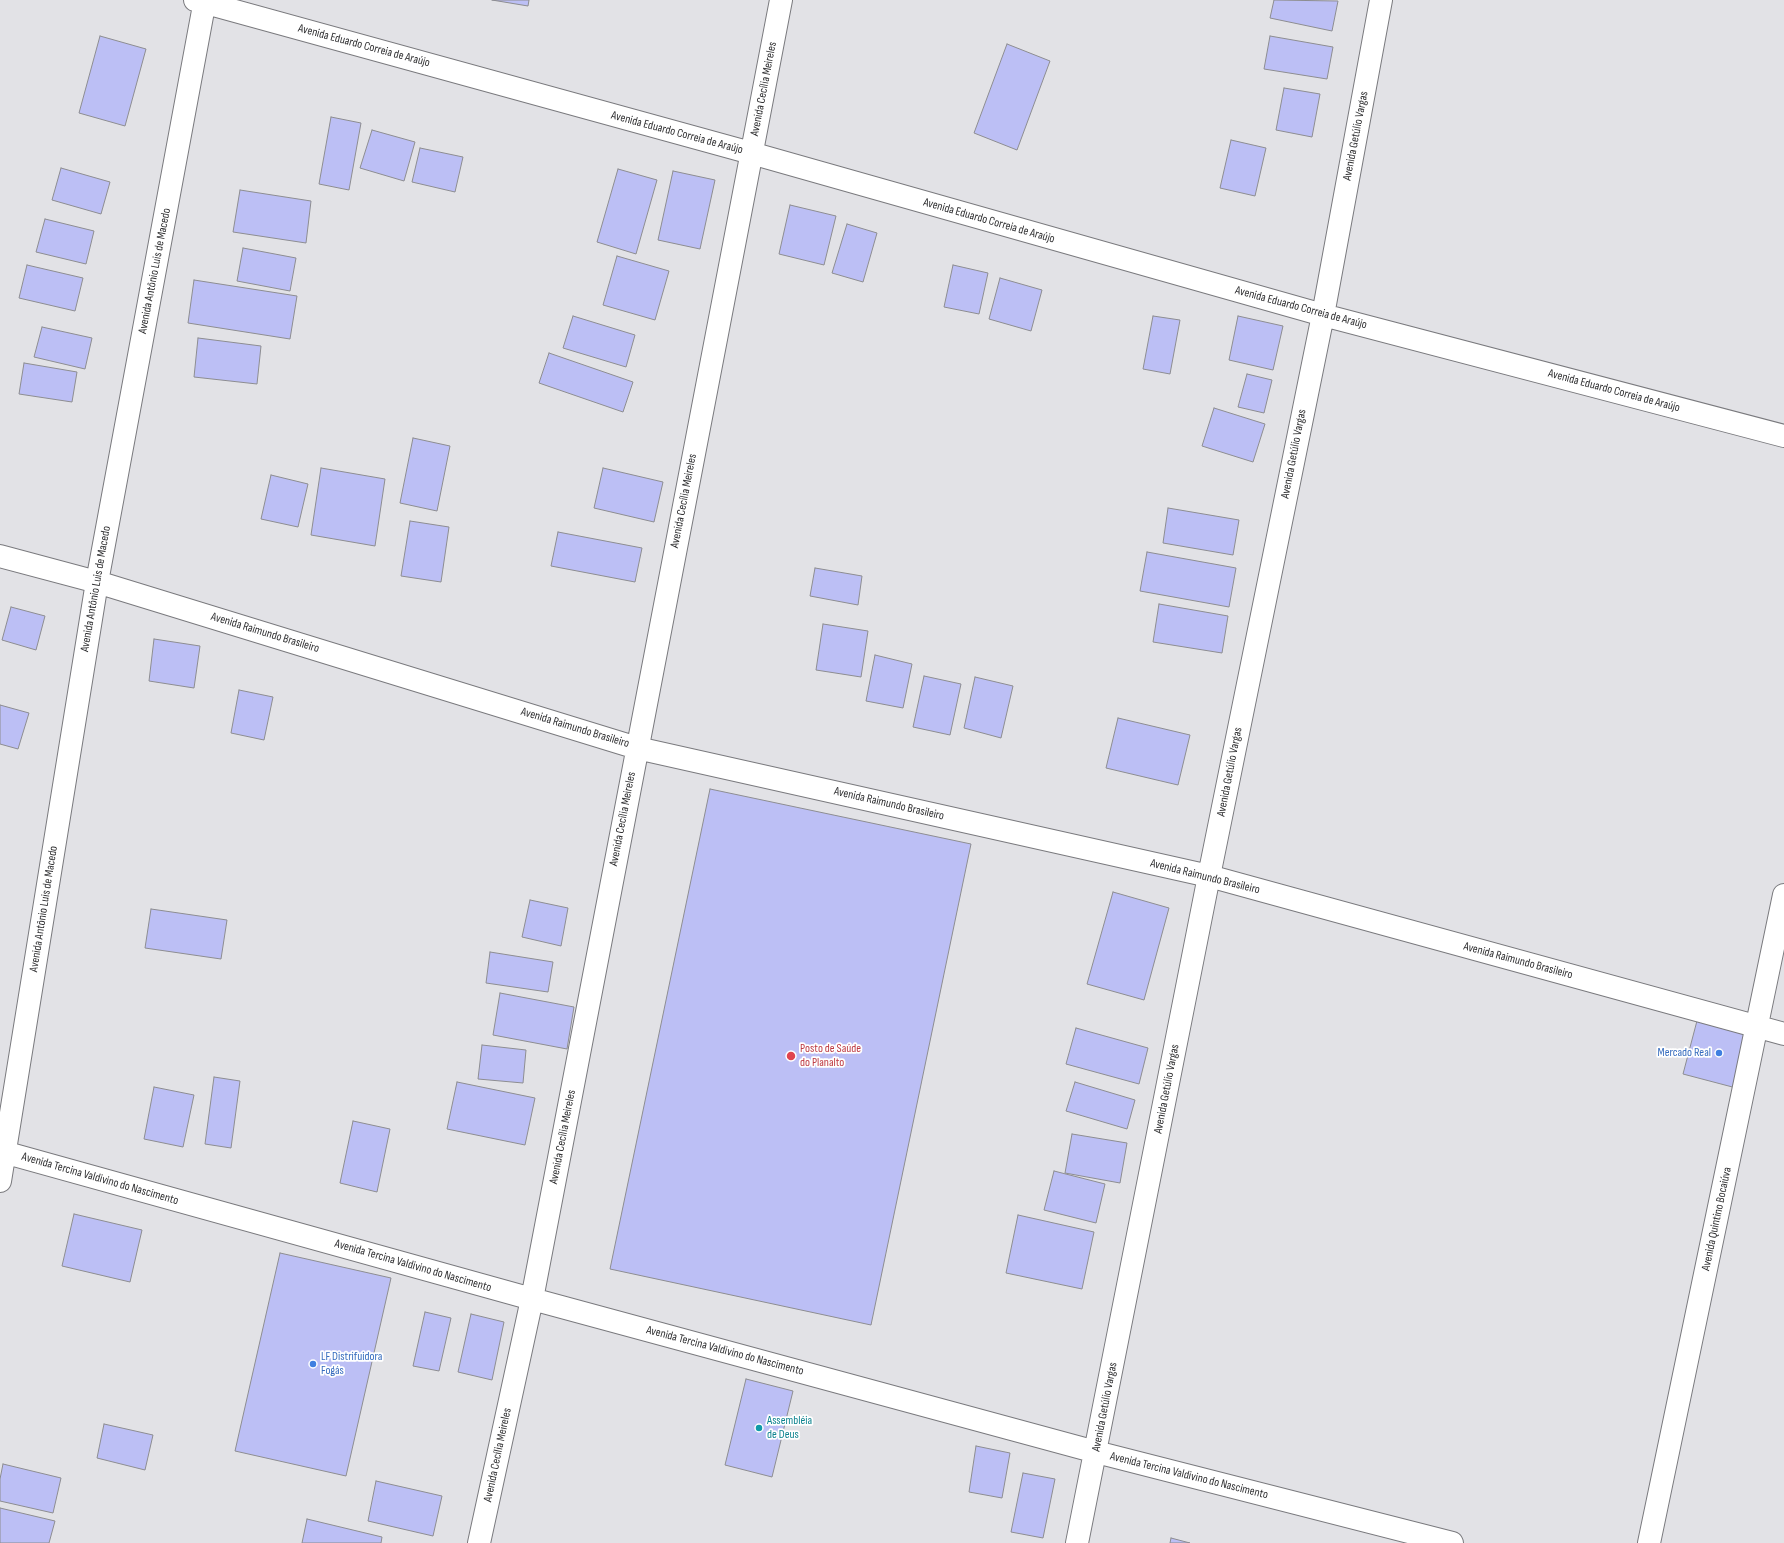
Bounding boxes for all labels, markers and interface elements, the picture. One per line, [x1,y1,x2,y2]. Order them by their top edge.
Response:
street label: Avenida Eduardo Correia de Araújo [296,21,432,71]
street label: Avenida Cecília Meireles [748,41,780,137]
street label: Avenida Getúlio Vargas [1340,90,1372,182]
street label: Avenida Eduardo Correia de Araújo [609,108,745,158]
street label: Avenida Eduardo Correia de Araújo [922,195,1056,247]
street label: Avenida Antônio Luis de Macedo [136,207,174,335]
street label: Avenida Eduardo Correia de Araújo [1233,283,1369,333]
street label: Avenida Eduardo Correia de Araújo [1546,366,1682,416]
street label: Avenida Getúlio Vargas [1278,408,1310,500]
street label: Avenida Cecília Meireles [668,453,700,549]
street label: Avenida Antônio Luis de Macedo [78,525,114,653]
street label: Avenida Raimundo Brasileiro [209,610,321,656]
street label: Avenida Raimundo Brasileiro [519,705,631,751]
street label: Avenida Getúlio Vargas [1214,726,1246,818]
street label: Avenida Cecília Meireles [607,771,639,867]
street label: Avenida Raimundo Brasileiro [833,784,945,824]
street label: Avenida Antônio Luis de Macedo [27,845,61,973]
street label: Avenida Raimundo Brasileiro [1149,856,1261,898]
street label: Avenida Raimundo Brasileiro [1462,939,1574,983]
place label: Posto de Saúde do Planalto [800,1042,861,1070]
street label: Avenida Getúlio Vargas [1151,1043,1183,1135]
place label: Mercado Real [1658,1046,1711,1060]
marker: Mercado Real [1714,1048,1724,1058]
marker: Posto de Saúde do Planalto [785,1050,797,1062]
street label: Avenida Cecília Meireles [547,1089,579,1185]
street label: Avenida Tercina Valdivino do Nascimento [20,1150,180,1208]
street label: Avenida Quintino Bocaiúva [1699,1166,1735,1272]
street label: Avenida Tercina Valdivino do Nascimento [333,1237,493,1295]
street label: Avenida Tercina Valdivino do Nascimento [645,1323,805,1379]
place label: LF Distrifuidora Fogás [321,1350,382,1378]
marker: LF Distrifuidora Fogás [308,1359,318,1369]
street label: Avenida Getúlio Vargas [1089,1361,1121,1453]
street label: Avenida Cecília Meireles [481,1407,515,1503]
place label: Assembléia de Deus [767,1414,812,1442]
marker: Assembléia de Deus [754,1423,764,1433]
street label: Avenida Tercina Valdivino do Nascimento [1108,1449,1270,1503]

